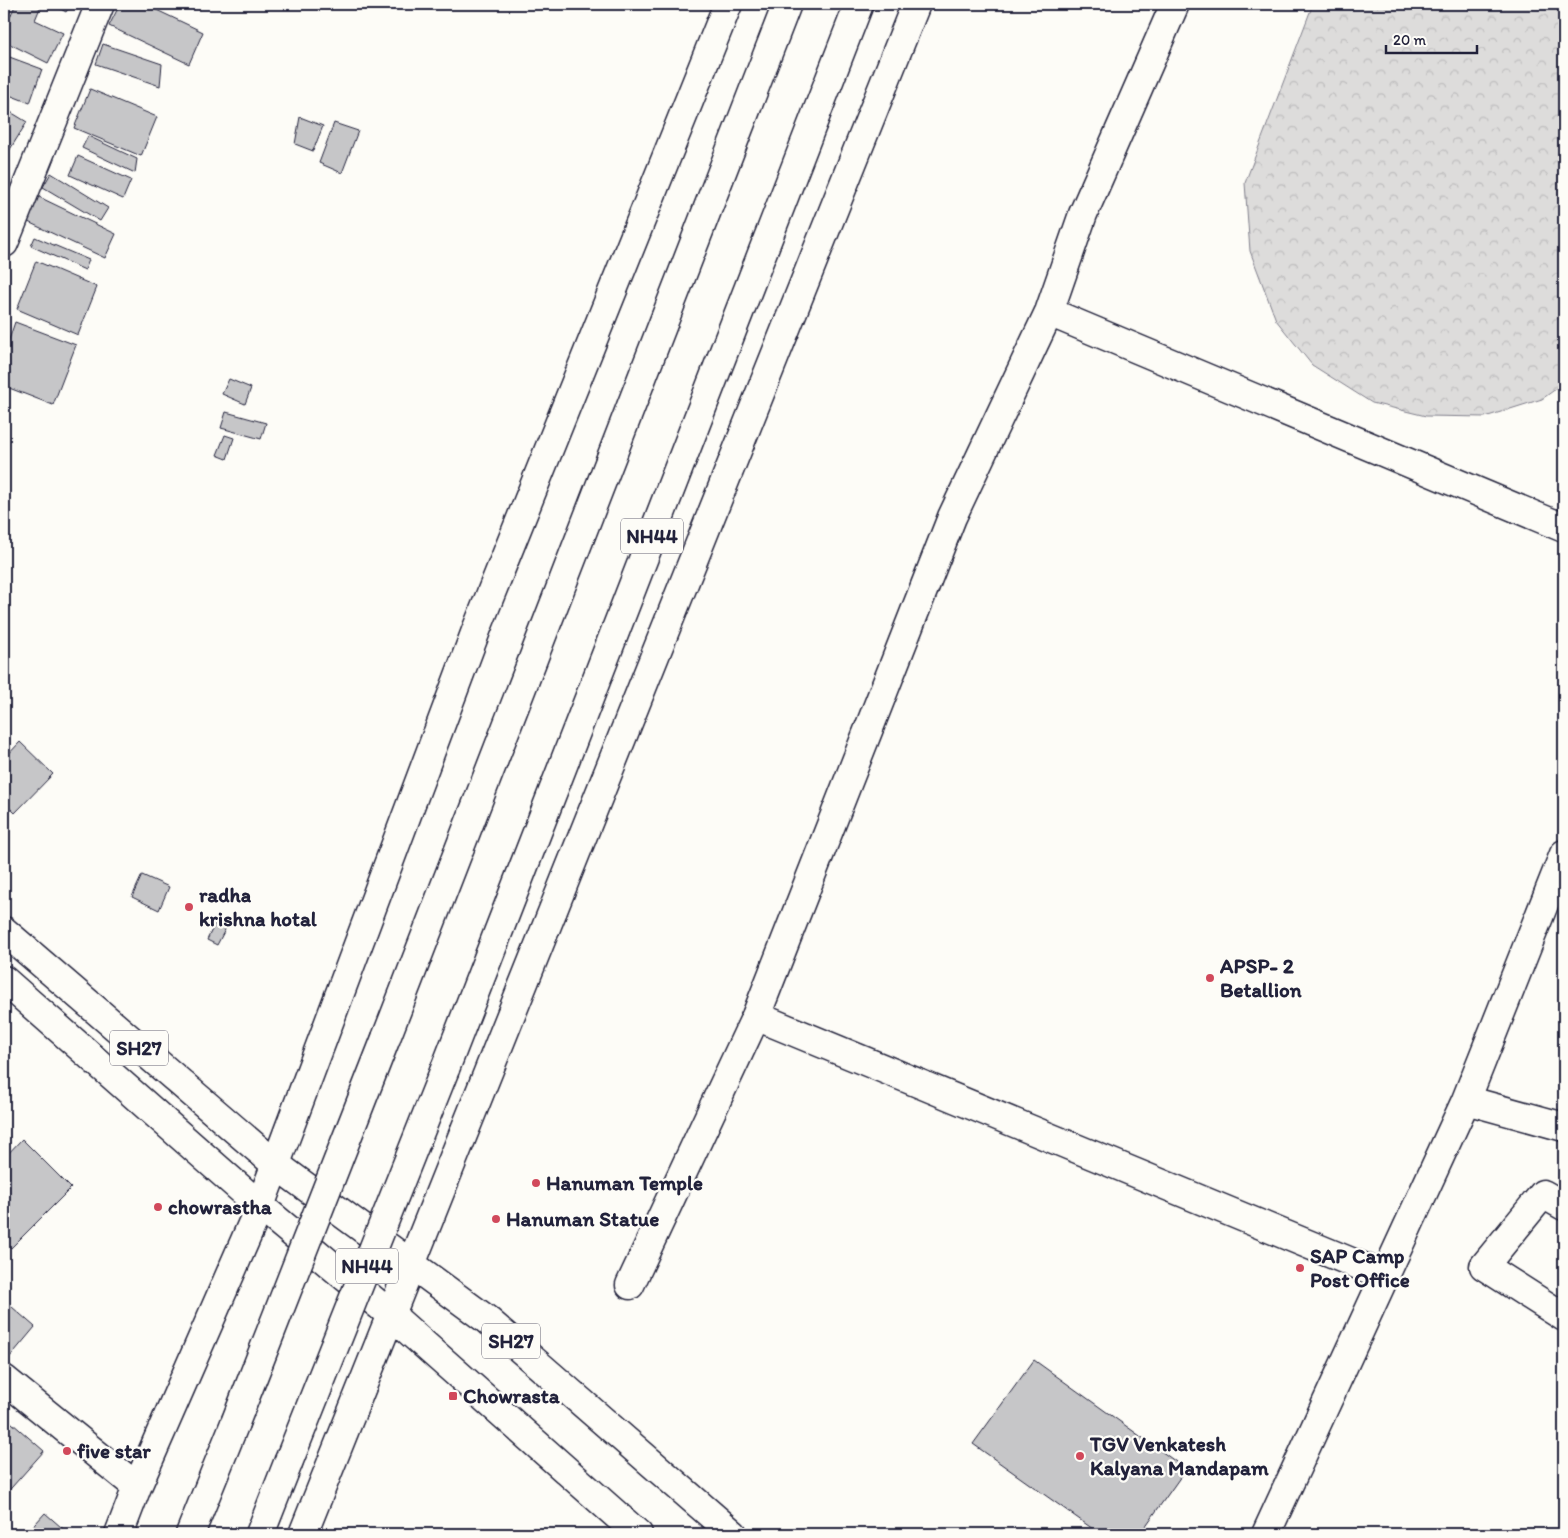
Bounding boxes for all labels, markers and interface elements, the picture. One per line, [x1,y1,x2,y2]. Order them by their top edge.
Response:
scale bar [1386,22,1477,54]
text: 20 m [1393,31,1427,49]
road number: NH44 [621,518,683,554]
place label: radha krishna hotal [199,882,318,931]
marker: radha krishna hotal [183,901,195,913]
place label: APSP- 2 Betallion [1219,953,1302,1002]
marker: APSP- 2 Betallion [1204,972,1216,984]
road number: SH27 [110,1030,168,1066]
place label: Hanuman Temple [546,1170,703,1196]
marker: Hanuman Temple [530,1177,542,1189]
place label: chowrastha [168,1194,273,1219]
marker: chowrastha [152,1201,164,1213]
place label: Hanuman Statue [506,1206,659,1231]
marker: Hanuman Statue [490,1213,502,1225]
place label: SAP Camp Post Office [1310,1243,1410,1292]
road number: NH44 [336,1248,398,1284]
marker: SAP Camp Post Office [1294,1262,1306,1274]
road number: SH27 [482,1324,540,1358]
place label: Chowrasta [463,1383,561,1408]
marker: Chowrasta [447,1390,459,1402]
place label: TGV Venkatesh Kalyana Mandapam [1089,1431,1269,1481]
place label: five star [77,1438,151,1463]
marker: five star [61,1445,73,1457]
marker: TGV Venkatesh Kalyana Mandapam [1074,1450,1086,1462]

